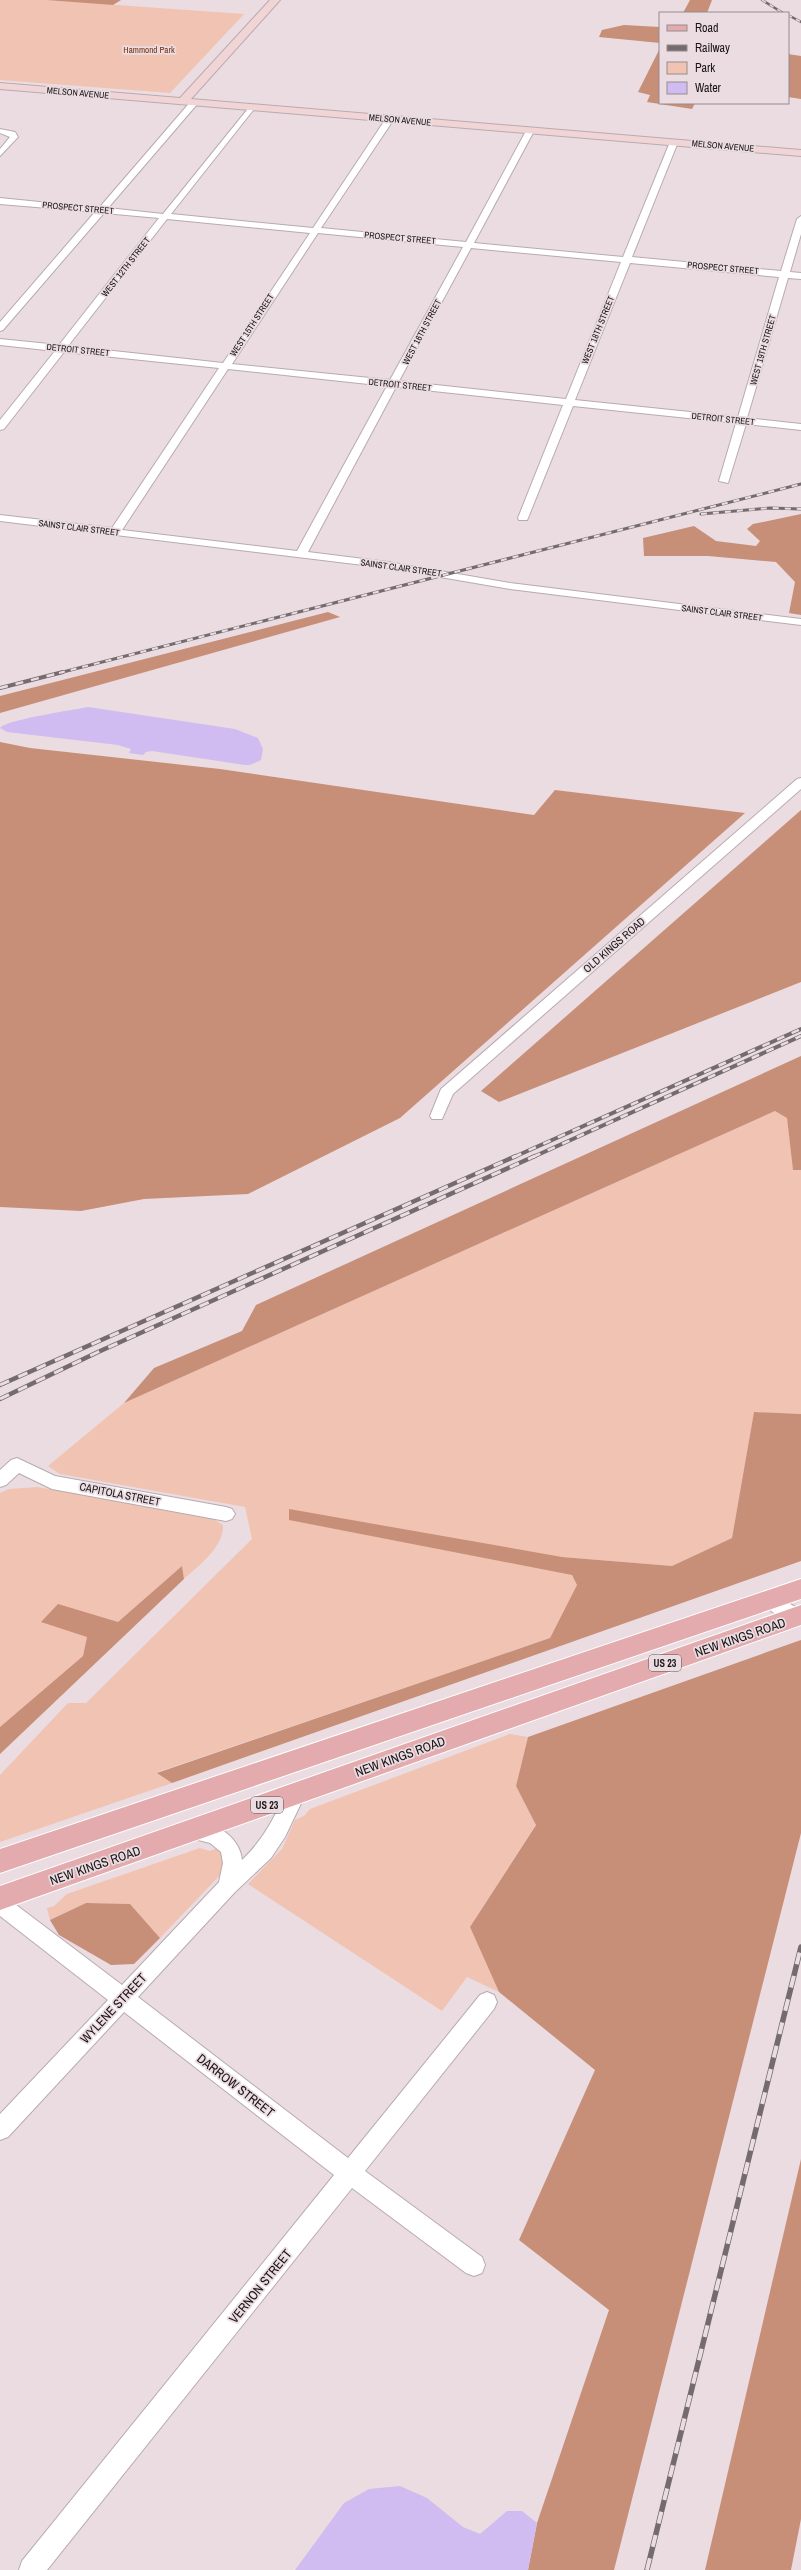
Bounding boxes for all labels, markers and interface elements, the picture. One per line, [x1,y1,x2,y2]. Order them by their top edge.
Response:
legend [659,12,789,104]
text: Road [695,20,719,36]
text: Railway [695,40,730,56]
park label: Hammond Park [123,44,175,56]
text: Park [695,60,715,76]
text: Water [695,80,722,96]
street label: MELSON AVENUE [46,84,110,102]
street label: MELSON AVENUE [368,111,432,129]
street label: MELSON AVENUE [691,137,755,155]
street label: PROSPECT STREET [42,199,115,217]
street label: PROSPECT STREET [364,229,437,247]
street label: WEST 12TH STREET [99,234,153,299]
street label: PROSPECT STREET [687,259,760,277]
street label: WEST 15TH STREET [227,291,277,359]
street label: WEST 18TH STREET [579,294,617,366]
street label: WEST 16TH STREET [400,297,445,367]
street label: WEST 19TH STREET [747,313,779,386]
street label: DETROIT STREET [46,341,111,359]
street label: DETROIT STREET [368,376,433,394]
street label: DETROIT STREET [691,410,756,428]
street label: SAINST CLAIR STREET [38,517,121,539]
street label: SAINST CLAIR STREET [360,556,443,580]
street label: SAINST CLAIR STREET [681,602,764,624]
street label: OLD KINGS ROAD [580,914,648,976]
street label: CAPITOLA STREET [78,1479,162,1509]
street label: NEW KINGS ROAD [693,1614,788,1661]
road number: US 23 [649,1655,681,1671]
street label: NEW KINGS ROAD [353,1732,448,1781]
road number: US 23 [251,1797,283,1813]
street label: NEW KINGS ROAD [48,1842,143,1889]
street label: WYLENE STREET [76,1969,151,2047]
street label: DARROW STREET [194,2050,278,2121]
street label: VERNON STREET [225,2245,296,2327]

